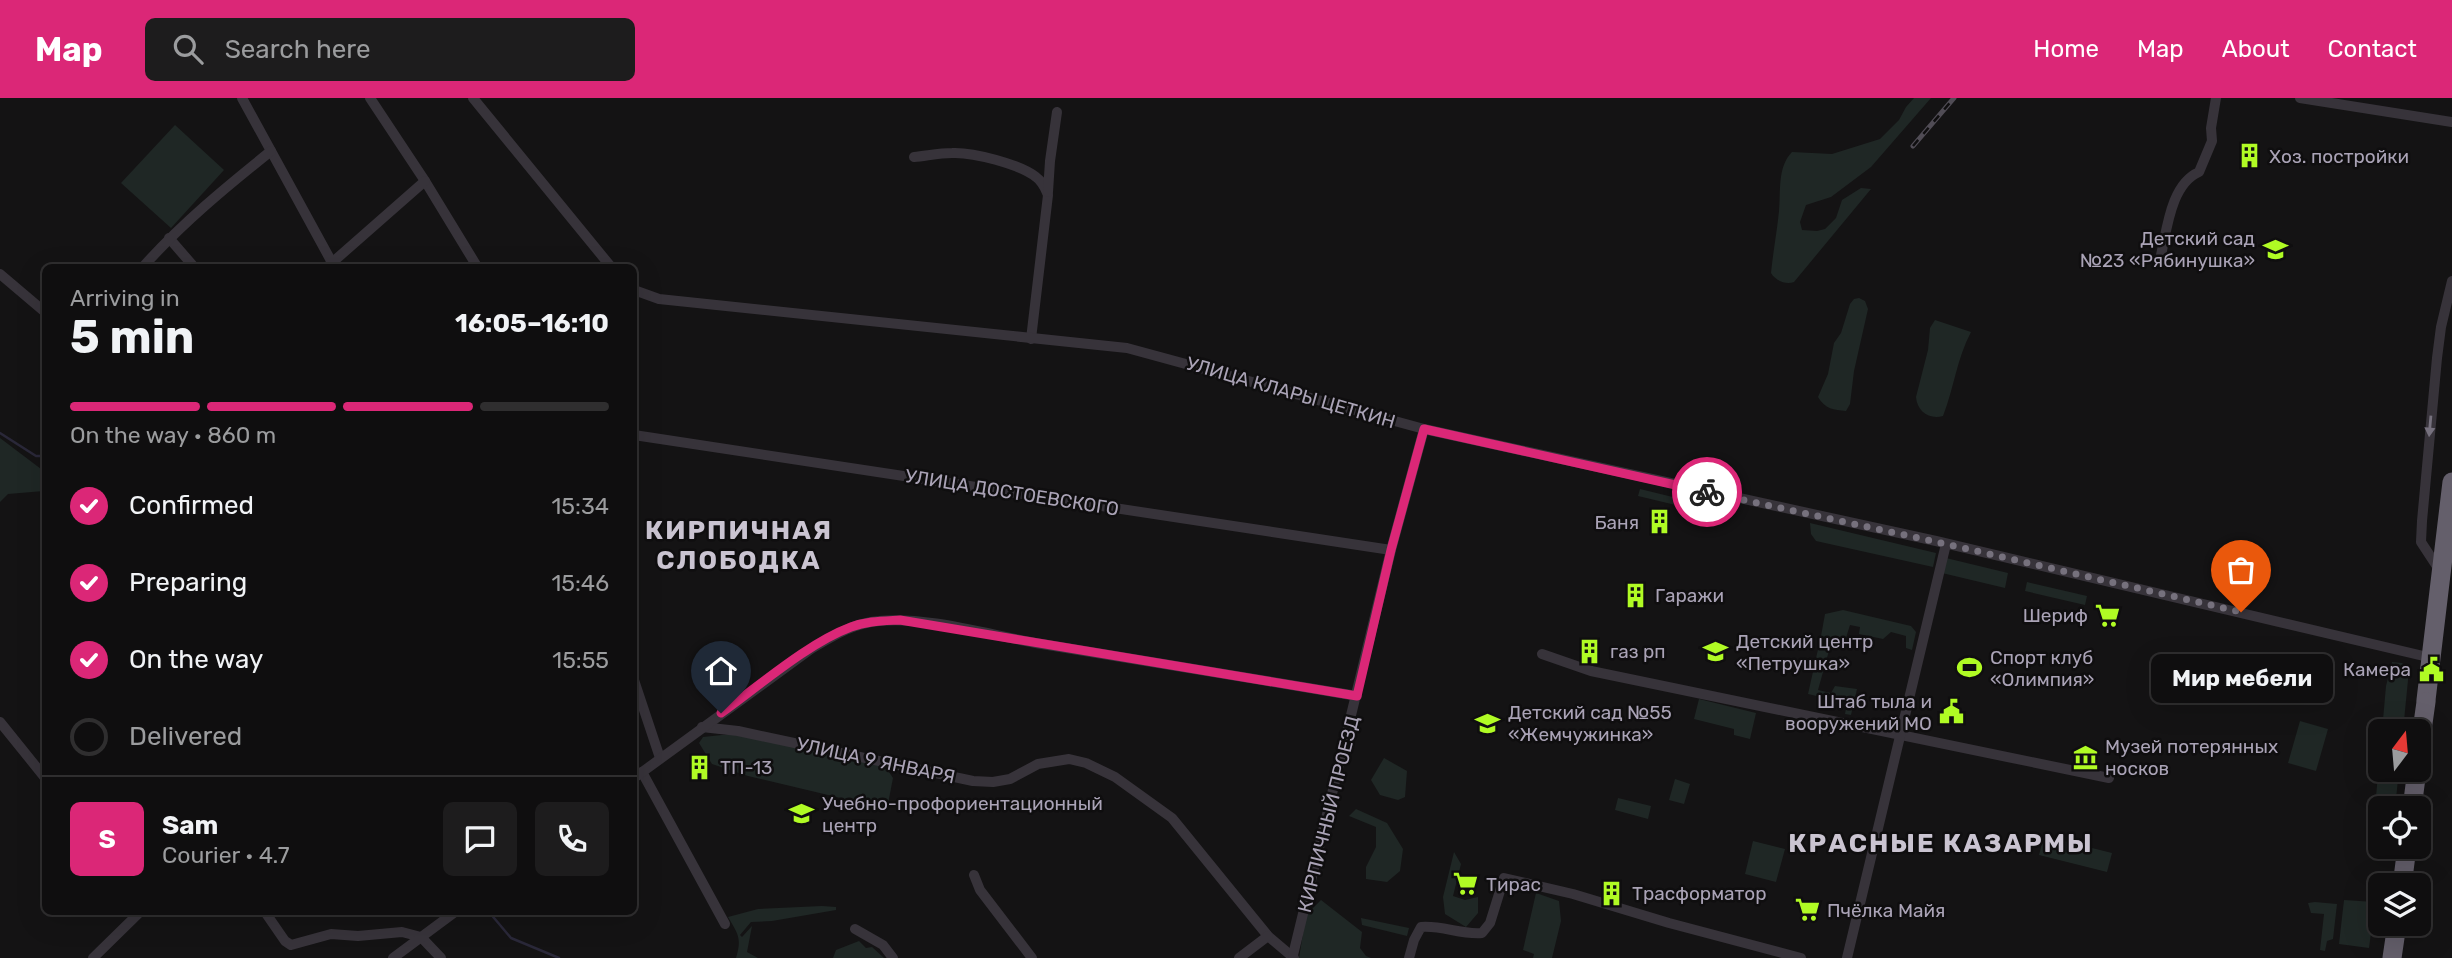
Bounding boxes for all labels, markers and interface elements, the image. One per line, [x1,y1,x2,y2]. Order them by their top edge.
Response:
search box [145,18,635,81]
text: Map [35,30,103,69]
icon: search [169,30,207,68]
text: Search here [225,34,370,65]
text: Home [2033,35,2099,63]
text: Map [2137,35,2184,63]
text: About [2222,35,2290,63]
text: Contact [2328,35,2417,63]
building icon: Хоз. постройки [2235,142,2263,170]
place label: Хоз. постройки [2269,145,2409,168]
place label: Детский сад №23 «Рябинушка» [2080,227,2255,272]
school or university icon: Детский сад №23 «Рябинушка» [2261,235,2289,263]
text: Arriving in [70,284,180,312]
text: 16:05–16:10 [455,308,609,339]
text: 5 min [70,310,194,365]
street label: УЛИЦА КЛАРЫ ЦЕТКИН [1184,352,1398,433]
one-way arrow [2424,415,2435,437]
text: On the way · 860 m [70,421,276,449]
courier [1672,457,1742,527]
street label: УЛИЦА ДОСТОЕВСКОГО [903,464,1120,521]
icon: bike [1688,473,1726,511]
icon: check [70,487,108,525]
text: Confirmed [129,490,254,521]
text: 15:34 [552,492,609,520]
building icon: Баня [1645,508,1673,536]
place label: Баня [1594,511,1639,534]
district label: КИРПИЧНАЯ СЛОБОДКА [645,515,833,576]
pin [2211,540,2271,612]
icon: bag [2222,551,2260,589]
icon: check [70,564,108,602]
text: Preparing [129,567,247,598]
text: 15:46 [551,569,609,597]
building icon: Гаражи [1621,581,1649,609]
place label: Гаражи [1655,584,1724,607]
supermarket icon: Шериф [2094,601,2122,629]
place label: Шериф [2023,604,2088,627]
place label: Детский центр «Петрушка» [1736,630,1873,675]
building icon: газ рп [1576,637,1604,665]
school or university icon: Детский центр «Петрушка» [1702,638,1730,666]
place label: газ рп [1610,640,1666,663]
icon: check [70,641,108,679]
pin [691,641,751,713]
text: On the way [129,644,263,675]
text: 15:55 [552,646,609,674]
place label: Спорт клуб «Олимпия» [1990,646,2094,691]
icon: home [702,652,740,690]
sports icon: Спорт клуб «Олимпия» [1956,654,1984,682]
callout: Мир мебели [2150,654,2332,703]
public building icon: Камера [2417,655,2445,683]
place label: Камера [2343,658,2411,681]
text: Мир мебели [2172,664,2312,692]
place label: Штаб тыла и вооружений МО [1785,690,1932,735]
public building icon: Штаб тыла и вооружений МО [1938,698,1966,726]
place label: Детский сад №55 «Жемчужинка» [1508,701,1672,746]
school or university icon: Детский сад №55 «Жемчужинка» [1474,709,1502,737]
street label: КИРПИЧНЫЙ ПРОЕЗД [1293,713,1364,915]
north arrow [2368,719,2431,782]
map controls [2368,719,2431,936]
text: Delivered [129,721,242,752]
street label: УЛИЦА 9 ЯНВАРЯ [794,732,957,789]
place label: Музей потерянных носков [2105,735,2278,780]
museum icon: Музей потерянных носков [2071,743,2099,771]
building icon: ТП-13 [686,753,714,781]
place label: ТП-13 [720,756,772,779]
place label: Учебно-профориентационный центр [822,792,1103,837]
button: locate [2368,796,2431,859]
school or university icon: Учебно-профориентационный центр [788,800,816,828]
button: chat [443,802,517,876]
button: phone [535,802,609,876]
text: Sam [162,810,218,841]
text: S [98,824,116,855]
district label: КРАСНЫЕ КАЗАРМЫ [1788,828,2094,859]
text: Courier · 4.7 [162,841,289,869]
supermarket icon: Тирас [1452,870,1480,898]
place label: Тирас [1486,873,1541,896]
button: layers [2368,873,2431,936]
building icon: Трасформатор [1598,879,1626,907]
place label: Трасформатор [1632,882,1767,905]
supermarket icon: Пчёлка Майя [1793,896,1821,924]
place label: Пчёлка Майя [1827,899,1945,922]

